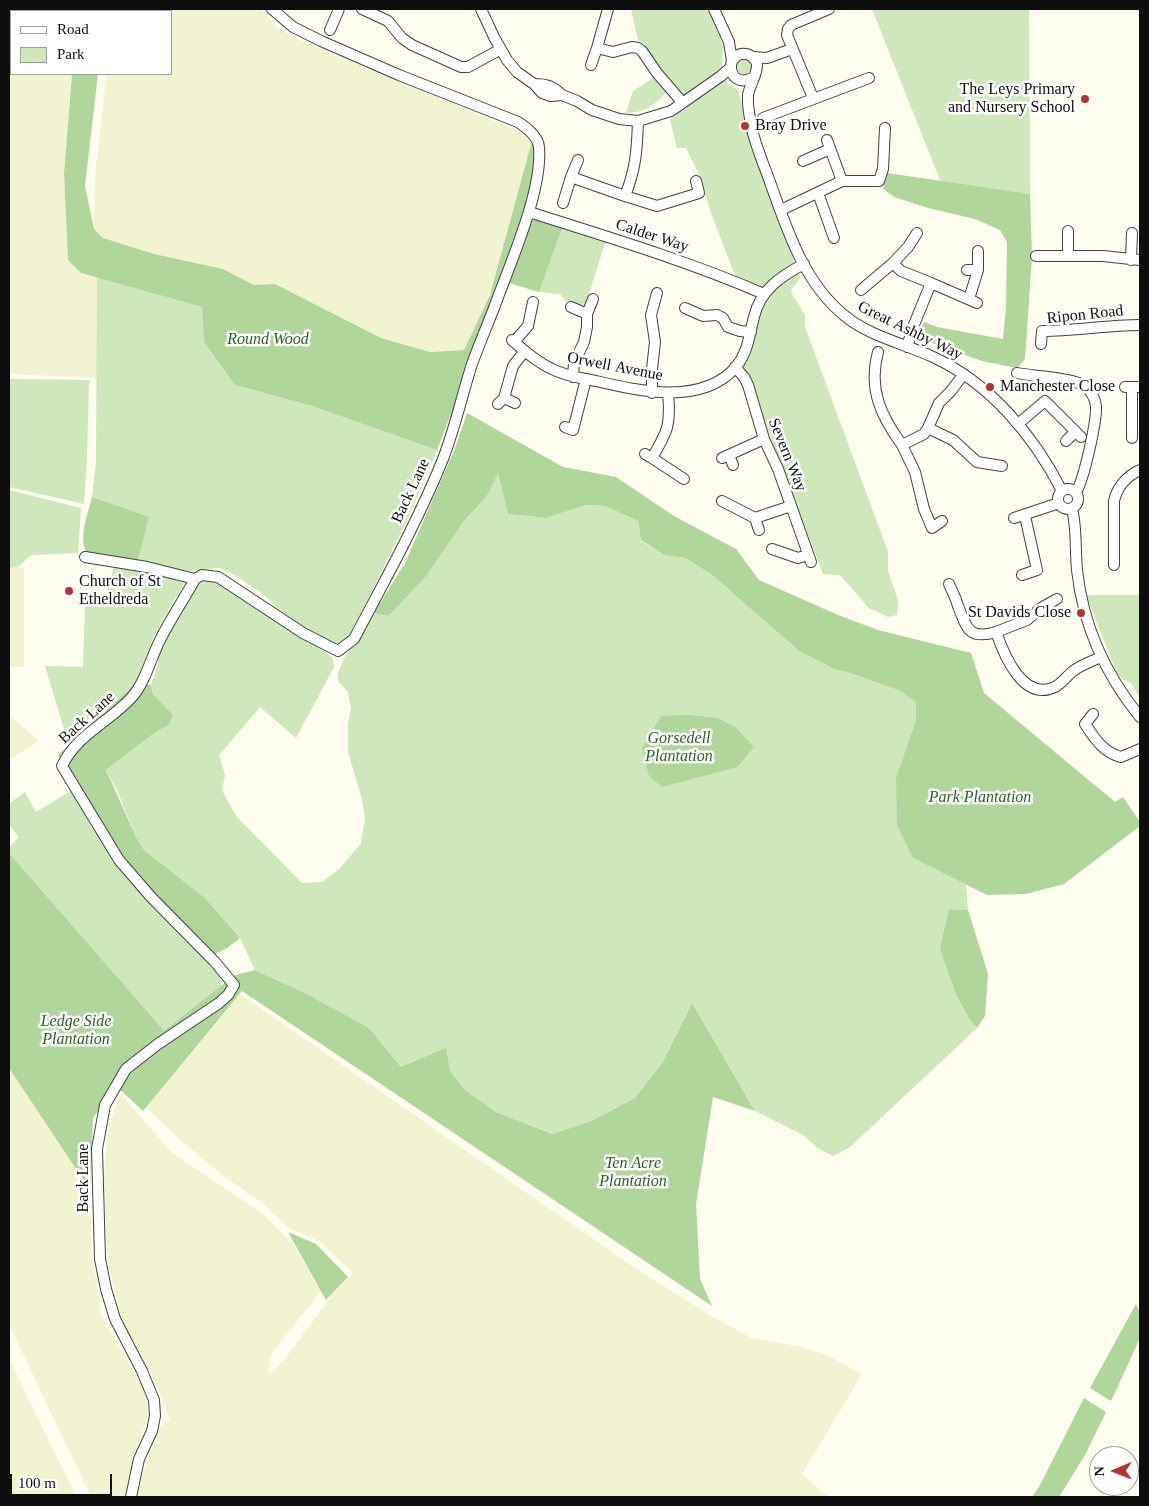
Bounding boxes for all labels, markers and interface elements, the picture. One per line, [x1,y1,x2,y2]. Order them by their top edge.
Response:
legend [10,10,172,75]
text: Road [57,21,89,37]
text: Park [57,46,85,62]
place label: The Leys Primary and Nursery School [948,80,1075,118]
marker: The Leys Primary and Nursery School [1079,93,1091,105]
place label: Bray Drive [755,116,827,136]
marker: Bray Drive [739,120,751,132]
street label: Calder Way [613,215,691,257]
street label: Great Ashby Way [854,297,966,365]
street label: Ripon Road [1046,301,1124,329]
park label: Round Wood [227,330,309,350]
street label: Orwell Avenue [566,348,664,386]
place label: Manchester Close [1000,377,1115,397]
marker: Manchester Close [984,381,996,393]
street label: Severn Way [764,416,810,494]
street label: Back Lane [388,456,434,526]
place label: Church of St Etheldreda [79,572,161,610]
marker: Church of St Etheldreda [63,585,75,597]
place label: St Davids Close [968,603,1071,623]
marker: St Davids Close [1075,607,1087,619]
street label: Back Lane [55,688,119,748]
park label: Gorsedell Plantation [645,729,713,767]
park label: Park Plantation [929,788,1031,808]
park label: Ledge Side Plantation [41,1012,111,1050]
street label: Back Lane [74,1144,94,1212]
park label: Ten Acre Plantation [599,1154,667,1192]
north arrow [1089,1446,1139,1496]
scale bar [12,1464,115,1496]
text: N [1092,1466,1107,1476]
text: 100 m [18,1475,56,1491]

